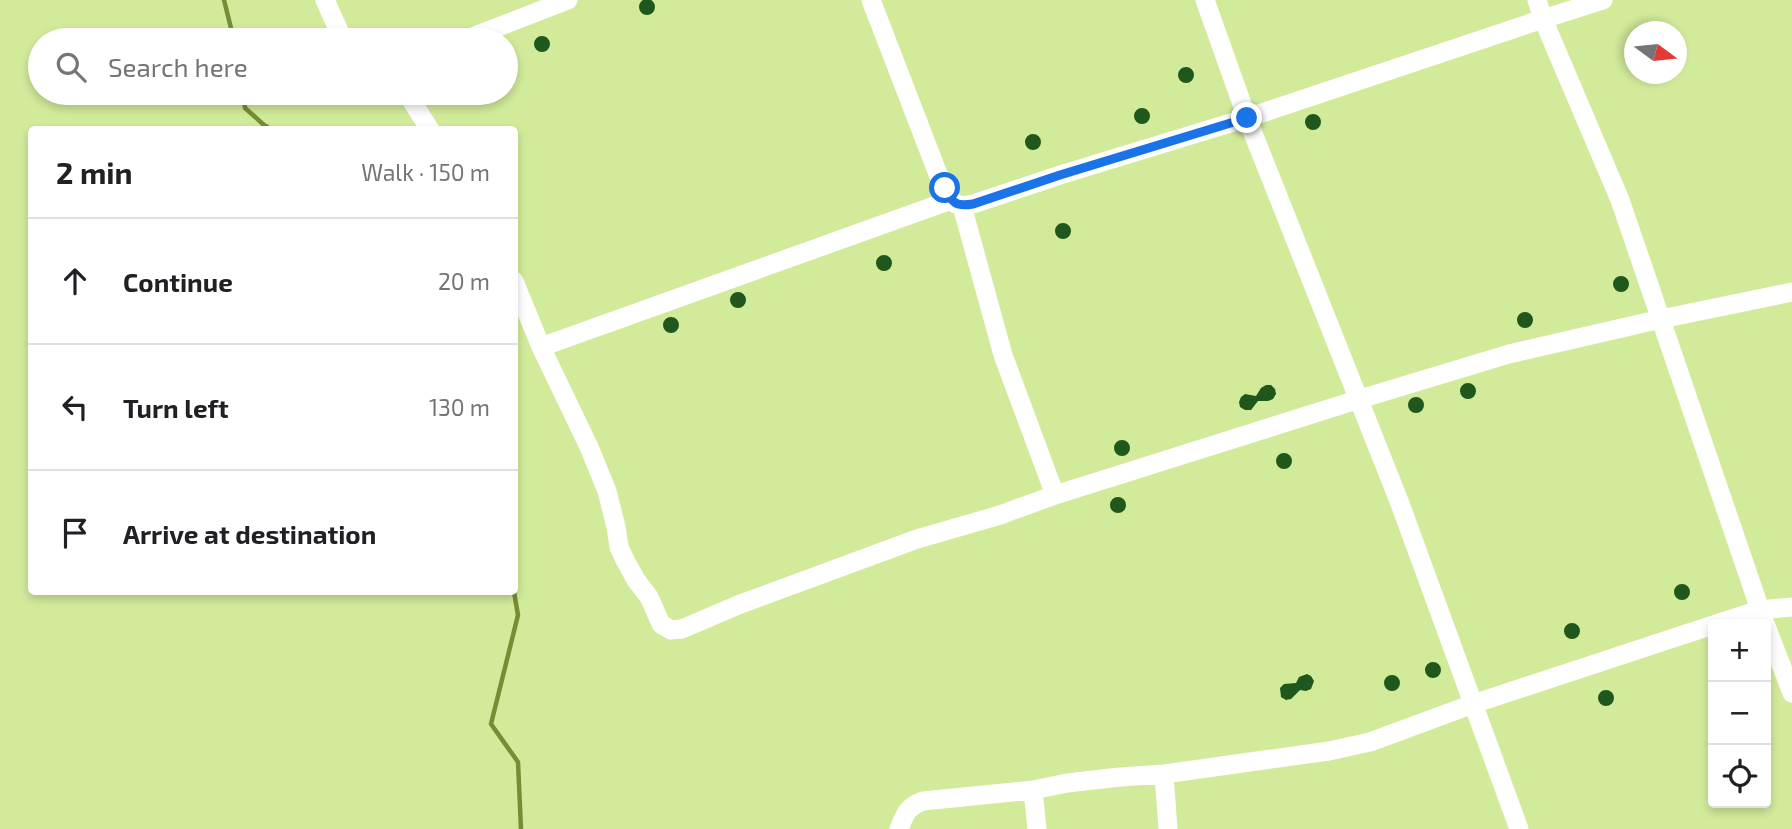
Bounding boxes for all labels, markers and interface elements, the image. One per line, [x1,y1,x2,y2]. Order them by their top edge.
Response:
north arrow [1624,21,1687,84]
search box [28,28,518,105]
icon: search [52,48,90,86]
text: Search here [108,51,248,82]
route end [1231,102,1262,133]
text: 2 min [56,154,133,190]
text: Walk · 150 m [361,158,490,186]
route start [929,172,960,203]
icon: ahead [56,262,94,300]
text: Continue [123,266,233,297]
text: 20 m [438,267,490,295]
icon: left [56,388,94,426]
text: Turn left [123,392,229,423]
text: 130 m [429,393,490,421]
icon: arrive [56,514,94,552]
text: Arrive at destination [123,518,376,549]
map controls [1708,619,1771,808]
button: + [1708,619,1771,682]
button: − [1708,682,1771,745]
button: locate [1708,745,1771,808]

